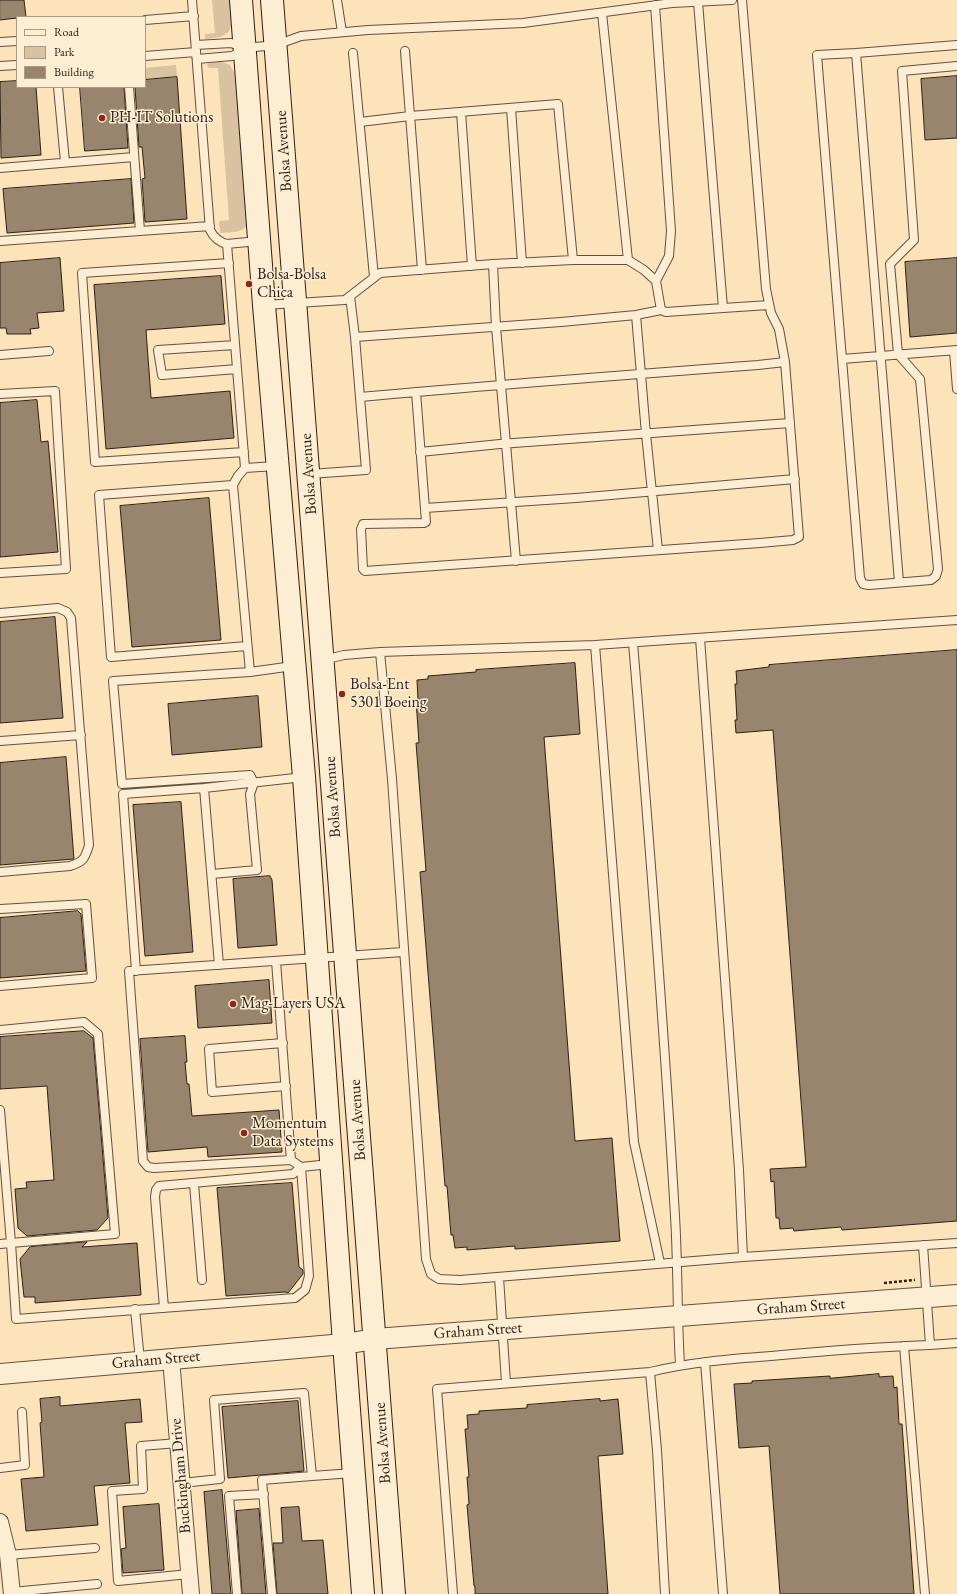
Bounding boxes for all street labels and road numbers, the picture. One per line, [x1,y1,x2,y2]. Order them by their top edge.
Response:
street label: Bolsa Avenue [272,110,296,192]
street label: Bolsa Avenue [297,433,321,515]
street label: Bolsa Avenue [321,756,345,838]
street label: Bolsa Avenue [346,1079,370,1161]
street label: Graham Street [756,1294,846,1320]
street label: Graham Street [433,1318,523,1344]
street label: Graham Street [111,1347,201,1373]
street label: Bolsa Avenue [371,1402,395,1484]
street label: Buckingham Drive [166,1418,196,1534]

